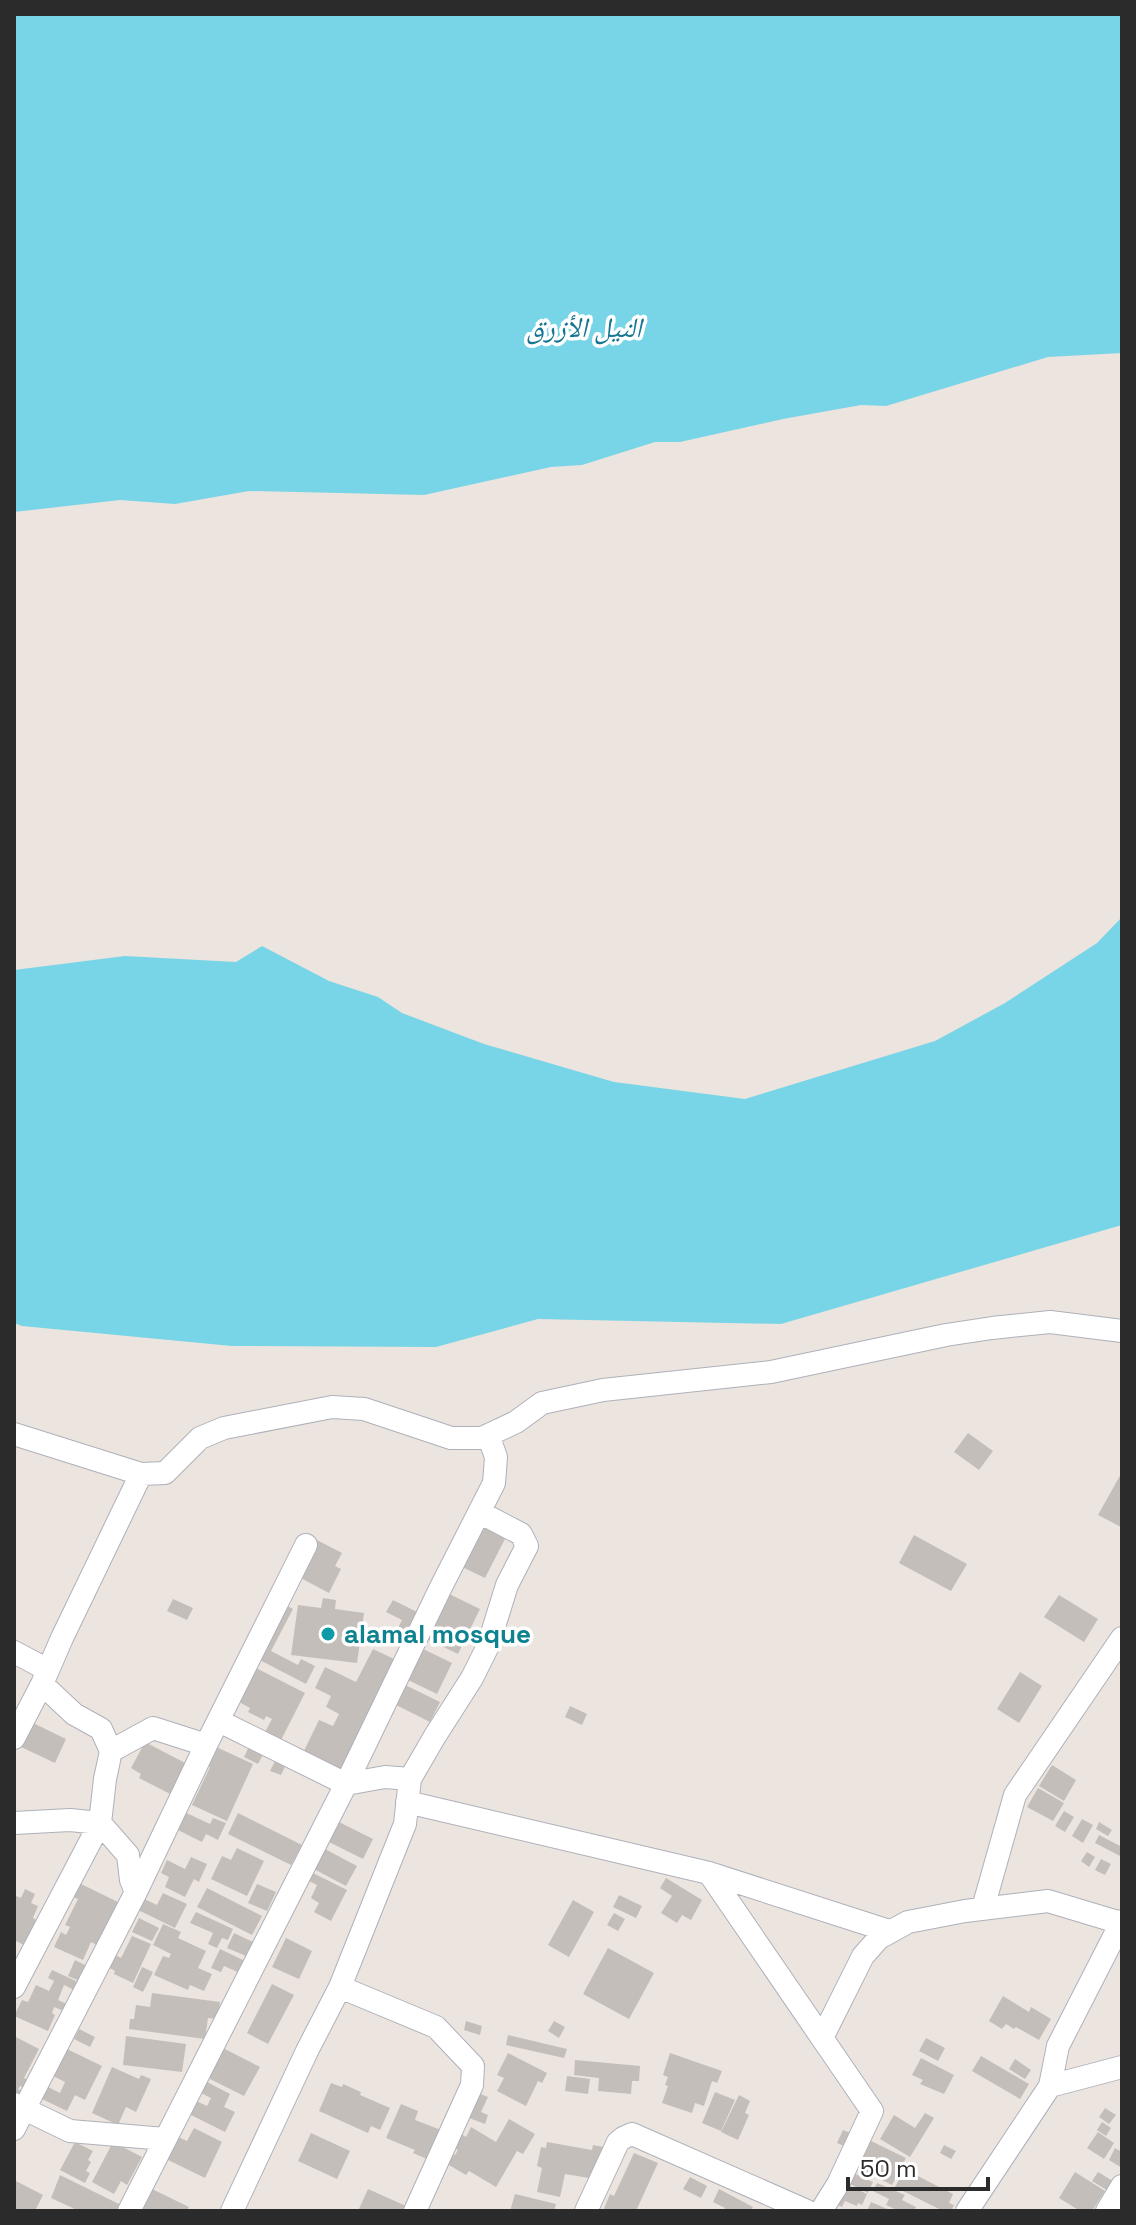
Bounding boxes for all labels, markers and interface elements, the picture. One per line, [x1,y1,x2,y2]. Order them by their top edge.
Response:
water label: النيل الأزرق [526,309,644,345]
place label: alamal mosque [344,1617,531,1651]
marker: alamal mosque [319,1625,337,1643]
scale bar [848,2141,988,2191]
text: 50 m [860,2153,917,2184]

